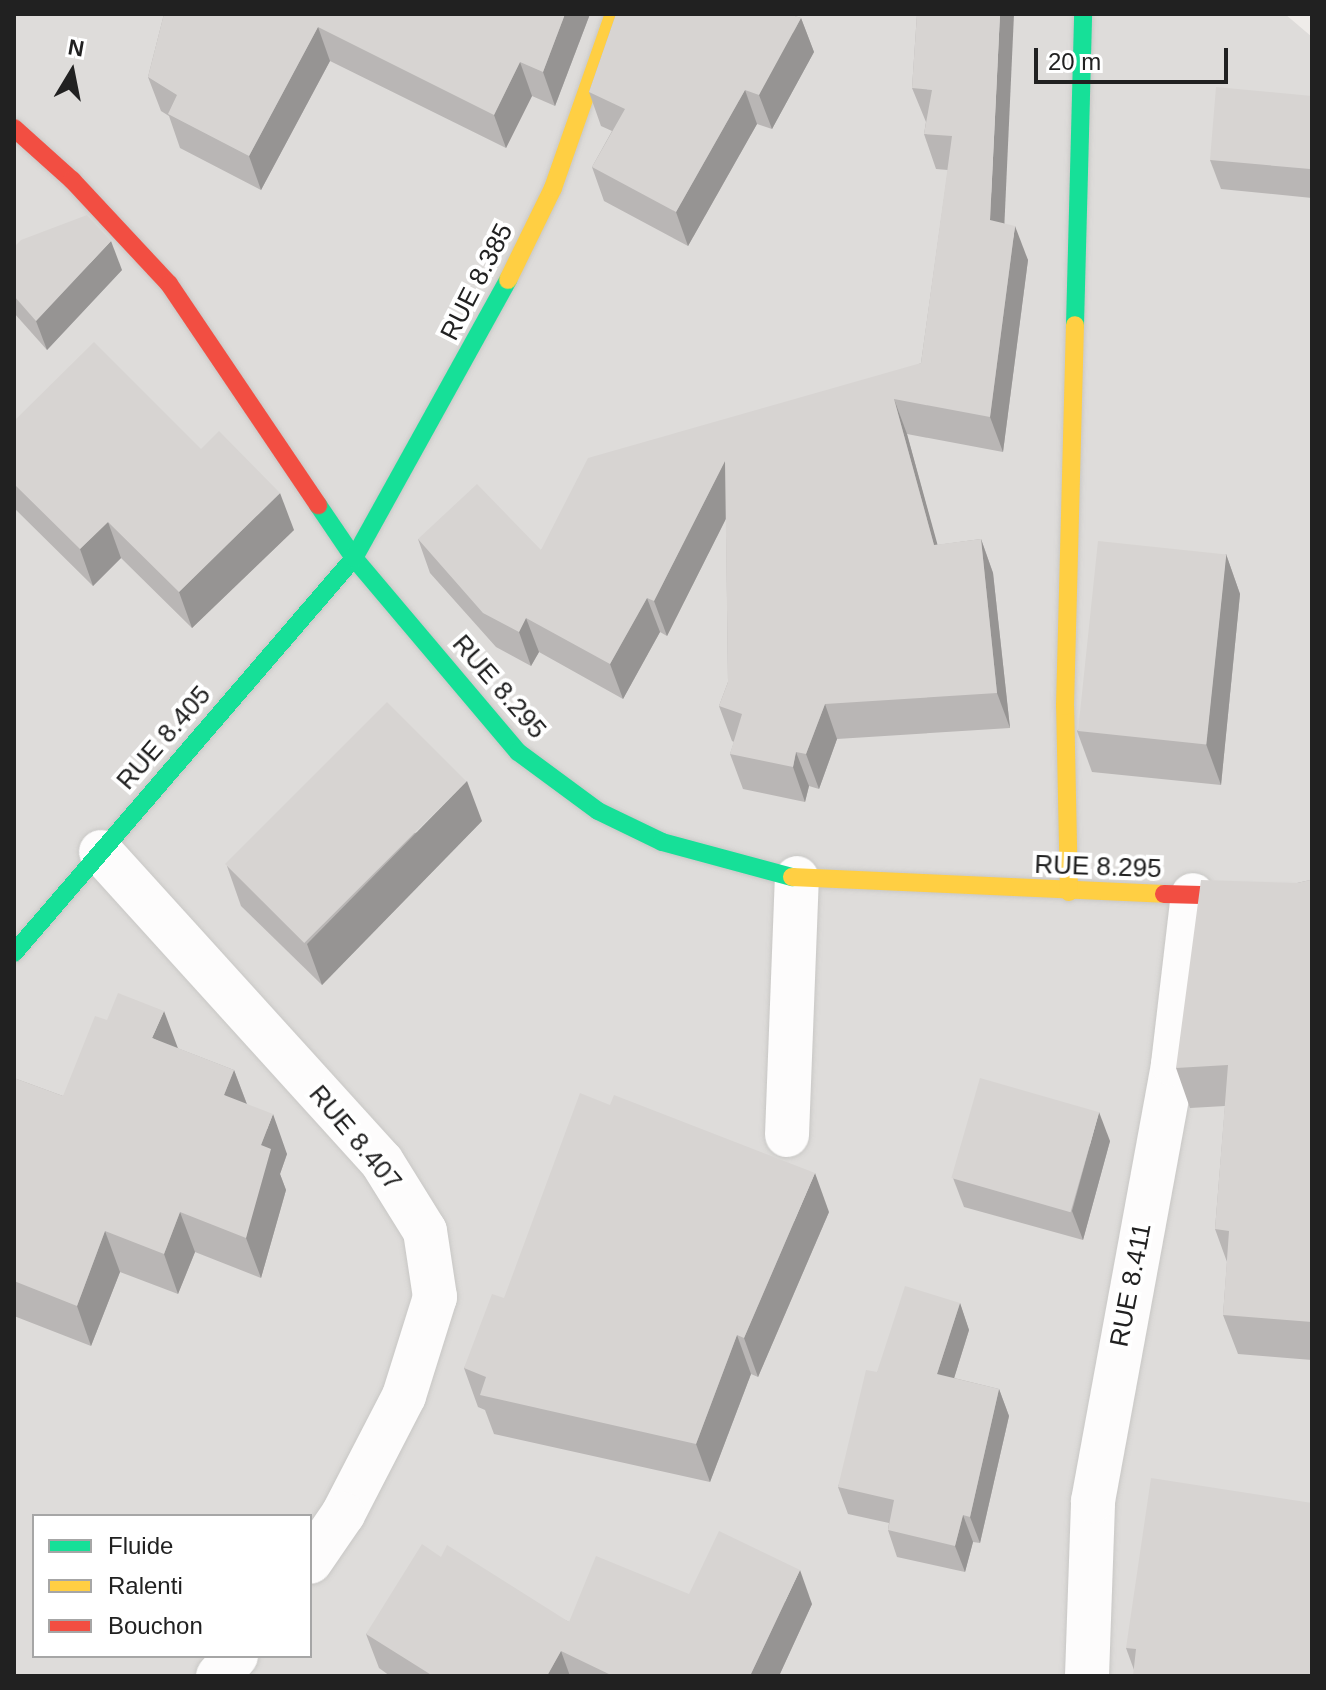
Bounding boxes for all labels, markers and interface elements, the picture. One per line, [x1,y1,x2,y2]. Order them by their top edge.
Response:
north arrow [32,32,112,112]
scale bar [1038,32,1232,82]
text: N [66,34,86,62]
text: 20 m [1048,48,1101,75]
street label: RUE 8.385 [434,218,520,346]
street label: RUE 8.295 [446,629,552,745]
street label: RUE 8.405 [111,680,217,796]
street label: RUE 8.295 [1034,849,1162,885]
street label: RUE 8.407 [302,1079,408,1197]
street label: RUE 8.411 [1104,1221,1158,1349]
legend [32,1514,312,1658]
text: Fluide [108,1532,173,1559]
text: Ralenti [108,1572,183,1599]
text: Bouchon [108,1612,203,1639]

